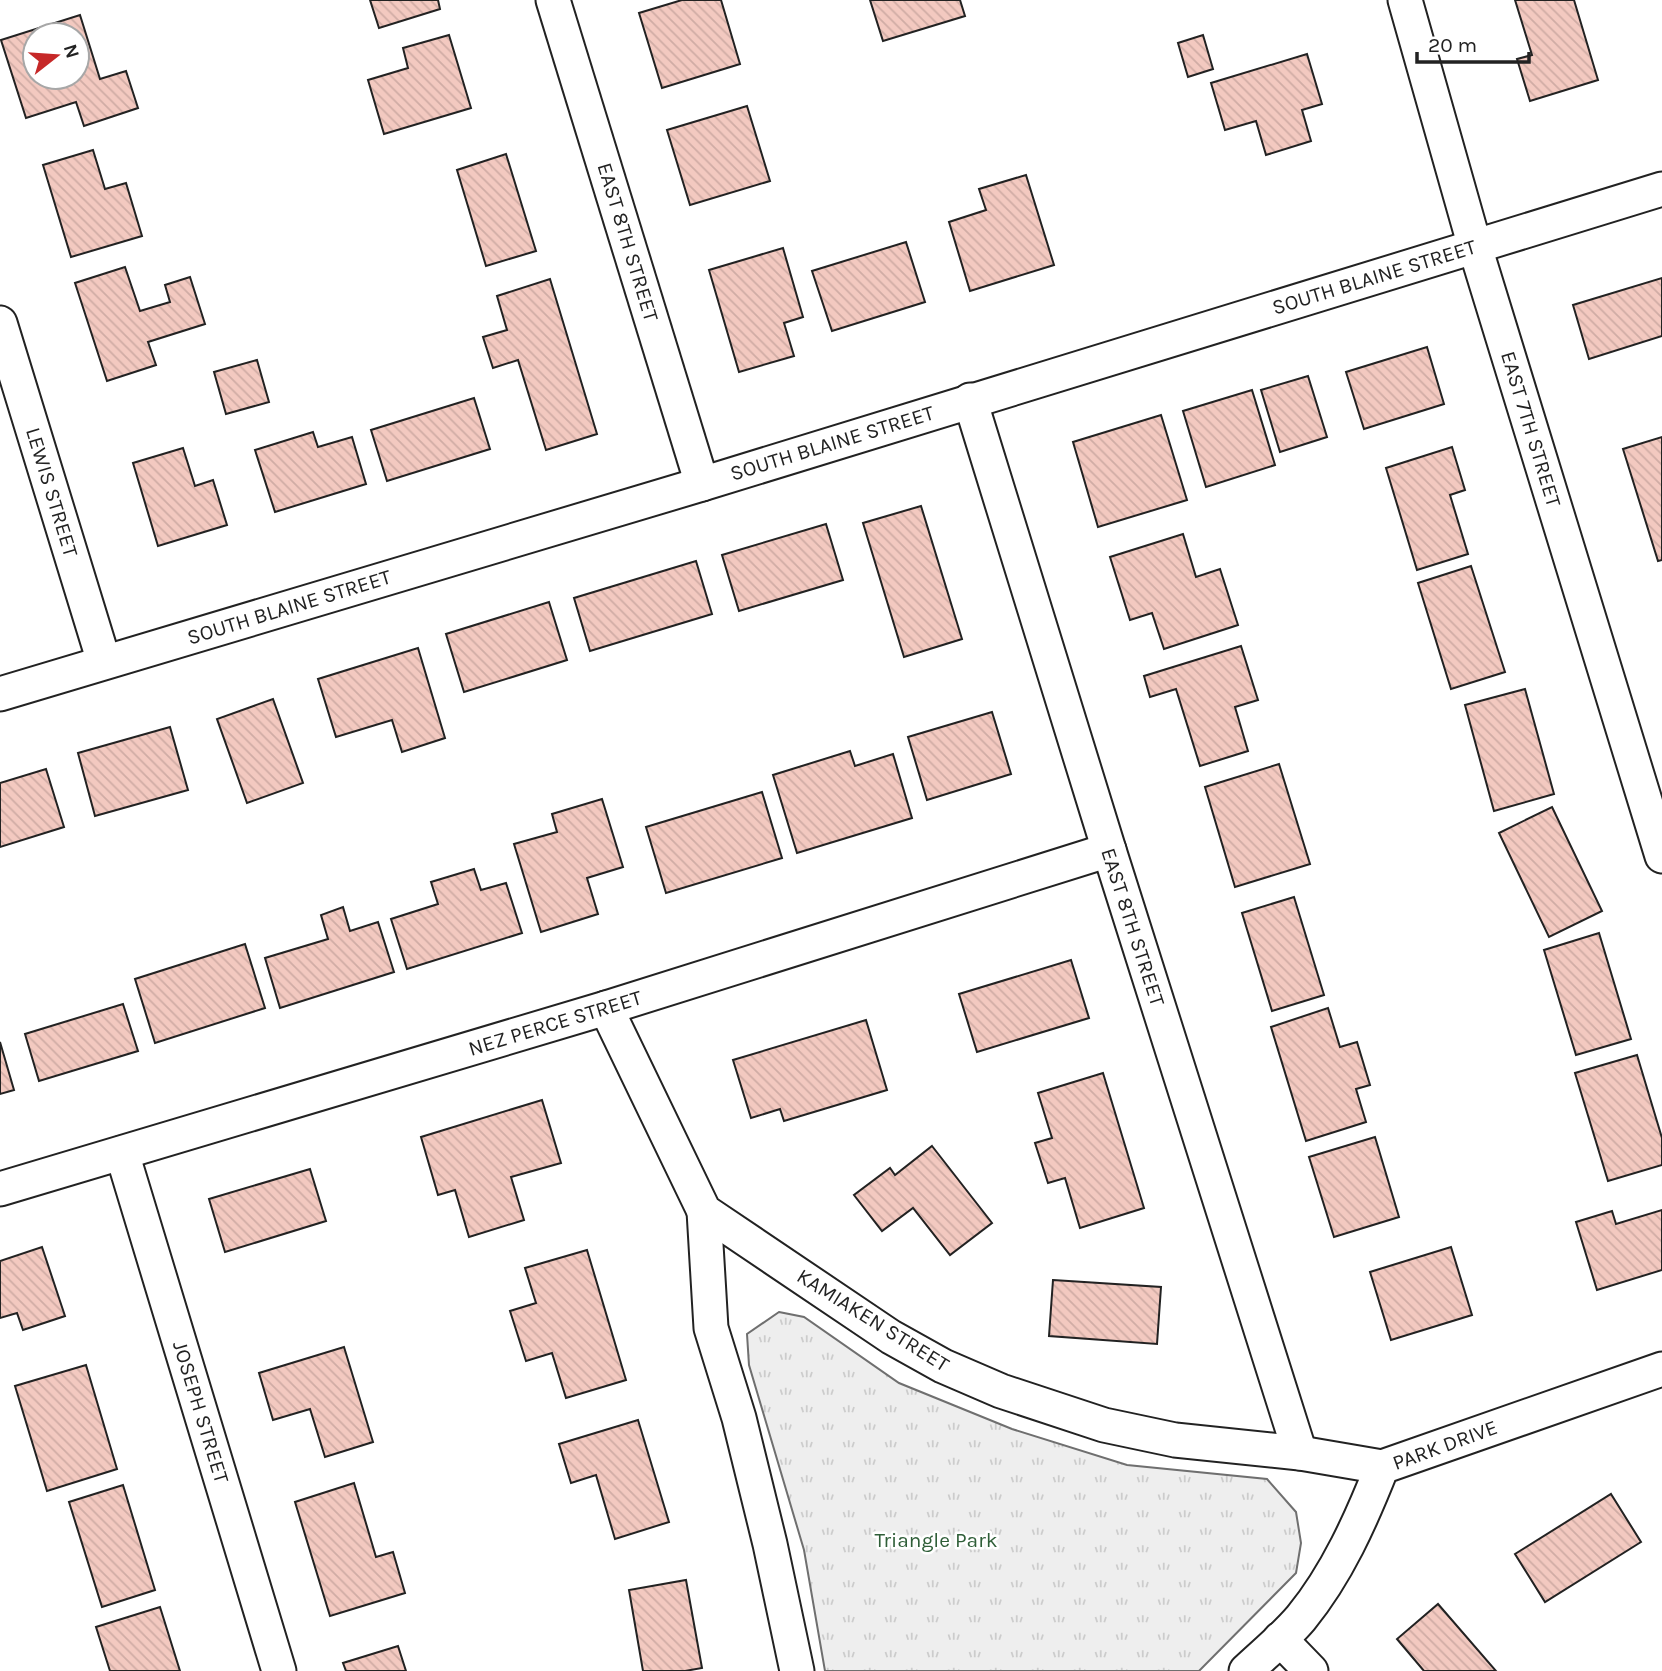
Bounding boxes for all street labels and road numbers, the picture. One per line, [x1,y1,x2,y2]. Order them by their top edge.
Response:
street label: EAST 8TH STREET [592,160,664,325]
street label: SOUTH BLAINE STREET [1269,234,1479,319]
street label: EAST 7TH STREET [1496,348,1566,510]
street label: SOUTH BLAINE STREET [727,400,937,485]
street label: LEWIS STREET [21,424,83,560]
street label: SOUTH BLAINE STREET [184,564,394,649]
street label: EAST 8TH STREET [1096,845,1170,1009]
street label: NEZ PERCE STREET [466,985,645,1061]
street label: KAMIAKEN STREET [793,1264,954,1377]
street label: JOSEPH STREET [168,1338,234,1486]
street label: PARK DRIVE [1389,1415,1501,1475]

